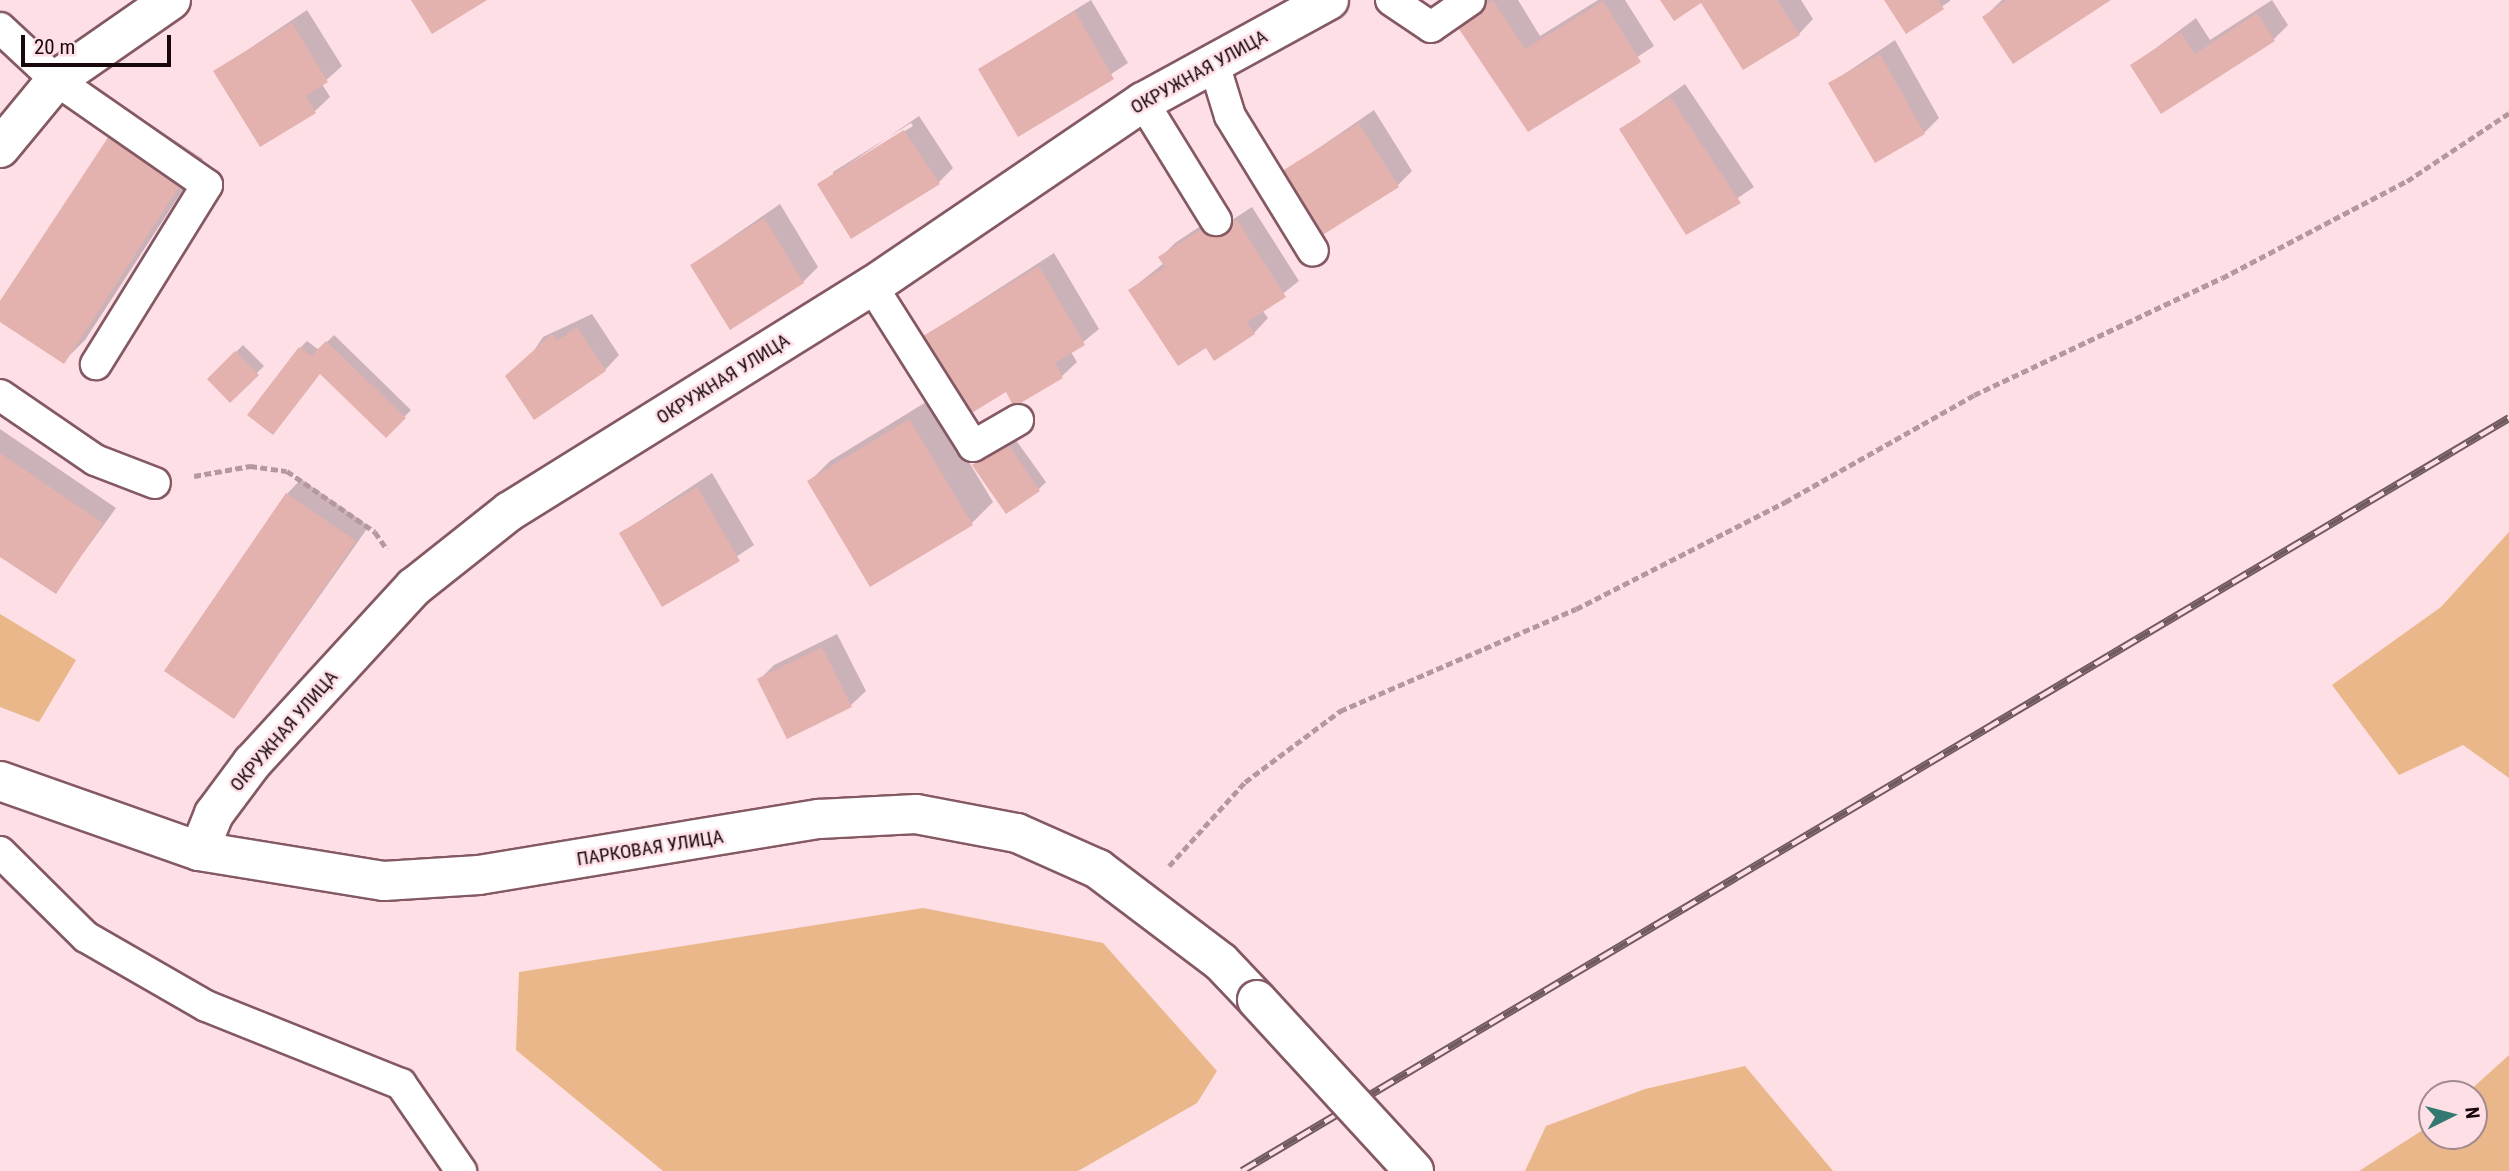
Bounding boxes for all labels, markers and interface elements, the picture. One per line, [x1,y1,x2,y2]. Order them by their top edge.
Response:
scale bar [24,21,175,65]
street label: ОКРУЖНАЯ УЛИЦА [1127,25,1271,119]
text: 20 m [34,35,75,59]
street label: ОКРУЖНАЯ УЛИЦА [652,329,794,429]
street label: ОКРУЖНАЯ УЛИЦА [225,666,343,796]
street label: ПАРКОВАЯ УЛИЦА [575,825,725,871]
north arrow [2418,1080,2488,1150]
text: N [2460,1106,2484,1120]

